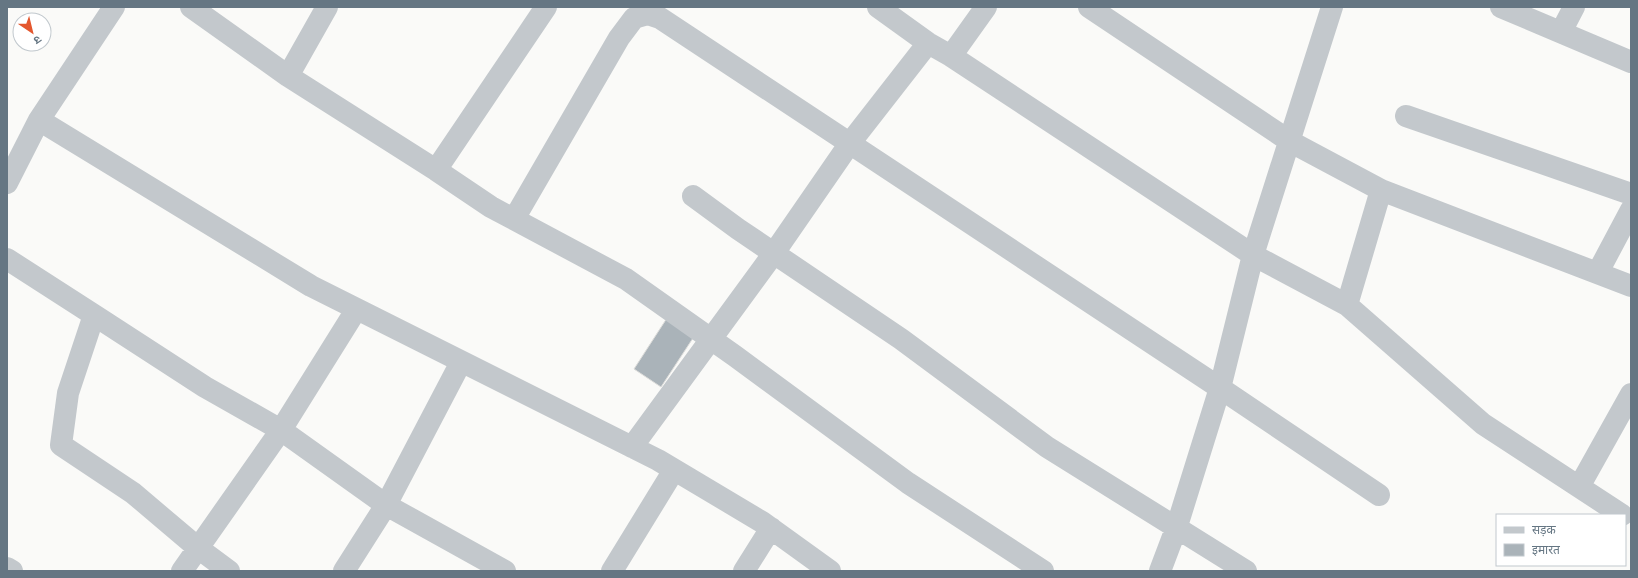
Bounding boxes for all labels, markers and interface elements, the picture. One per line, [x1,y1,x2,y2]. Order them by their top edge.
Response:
north arrow [12,12,52,52]
text: उ [31,33,45,49]
legend [1496,514,1626,566]
text: सड़क [1532,521,1557,538]
text: इमारत [1532,541,1561,558]

